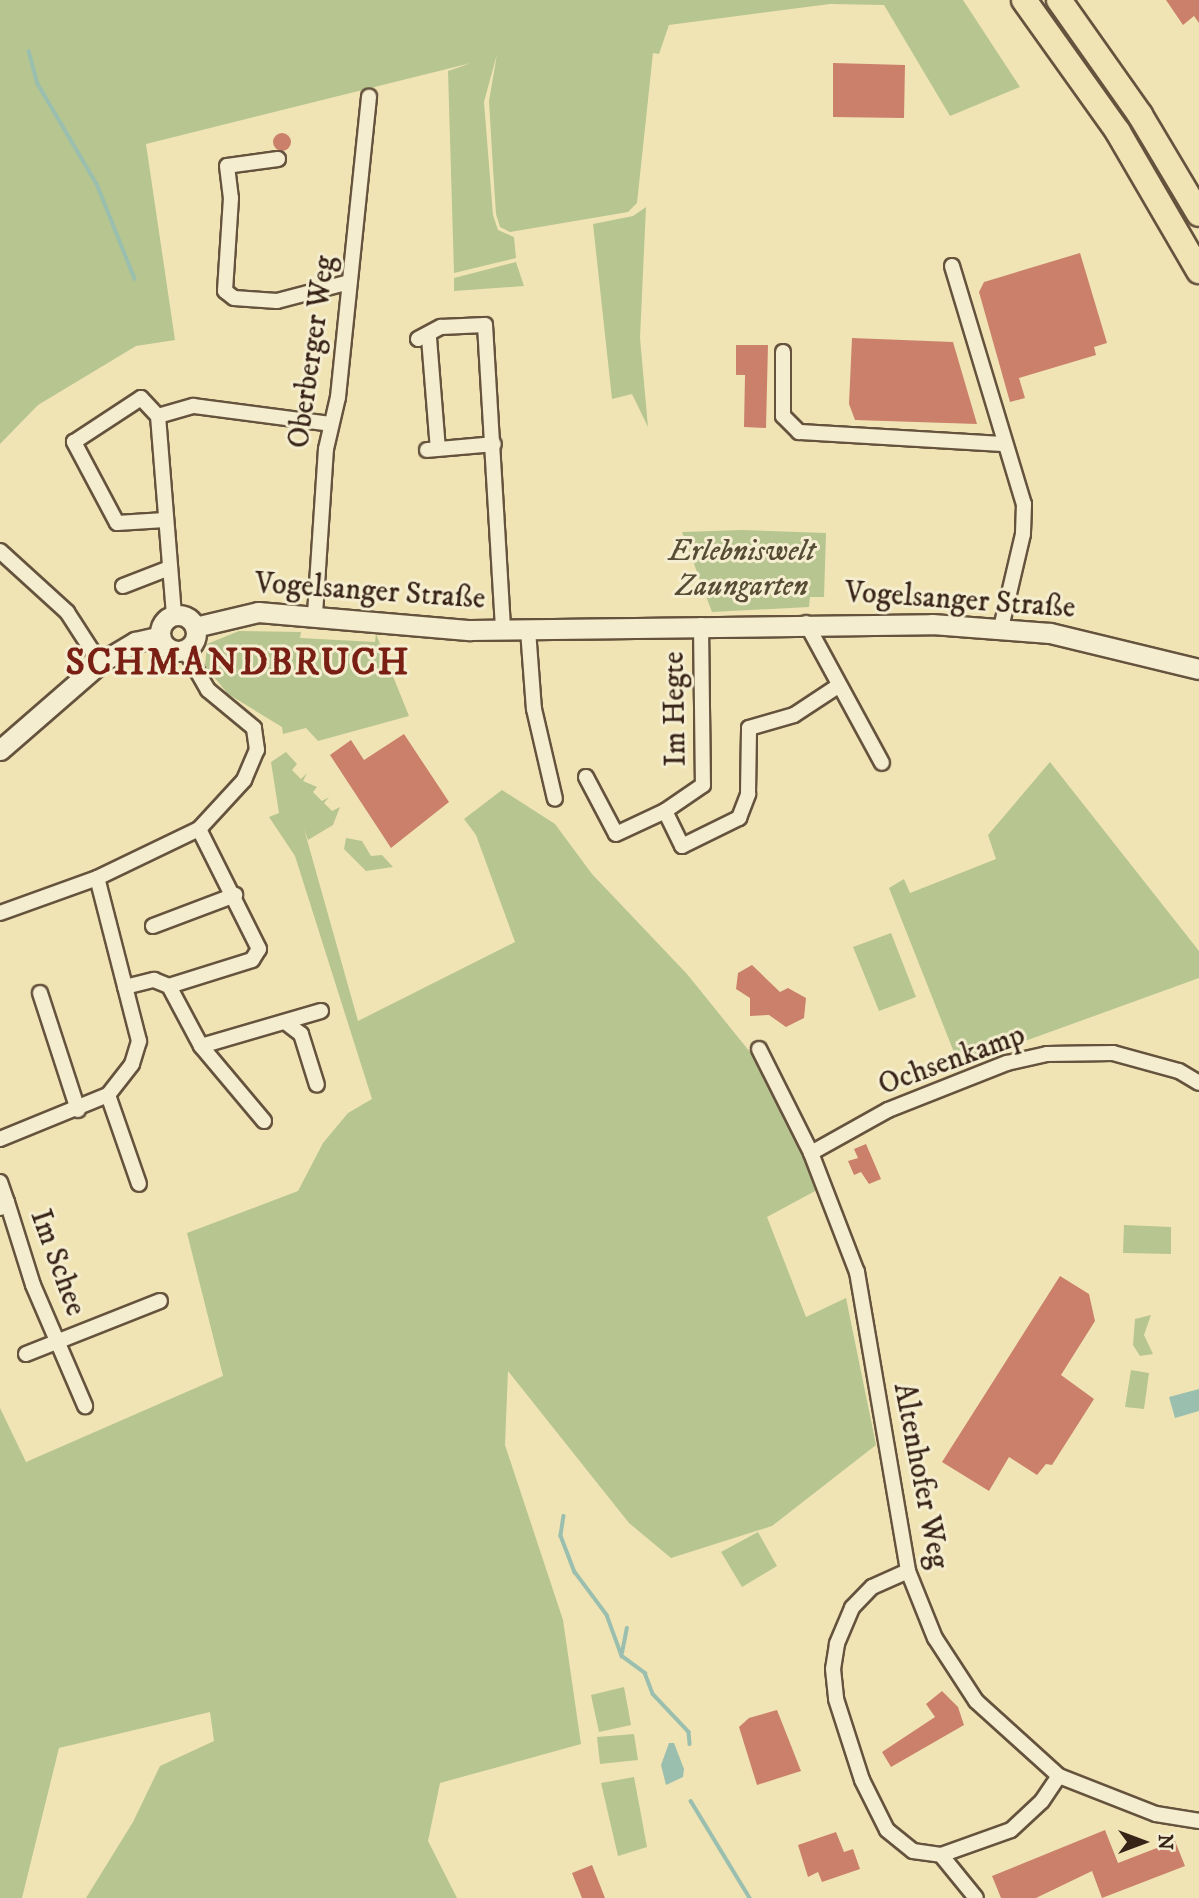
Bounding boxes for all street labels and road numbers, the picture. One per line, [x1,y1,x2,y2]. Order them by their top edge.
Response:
street label: Oberberger Weg [282,253,344,451]
street label: Vogelsanger Straße [254,566,486,618]
street label: Vogelsanger Straße [844,575,1076,627]
street label: Im Hegte [657,651,695,767]
street label: Ochsenkamp [874,1018,1030,1104]
street label: Im Schee [21,1205,93,1321]
street label: Altenhofer Weg [884,1380,956,1572]

